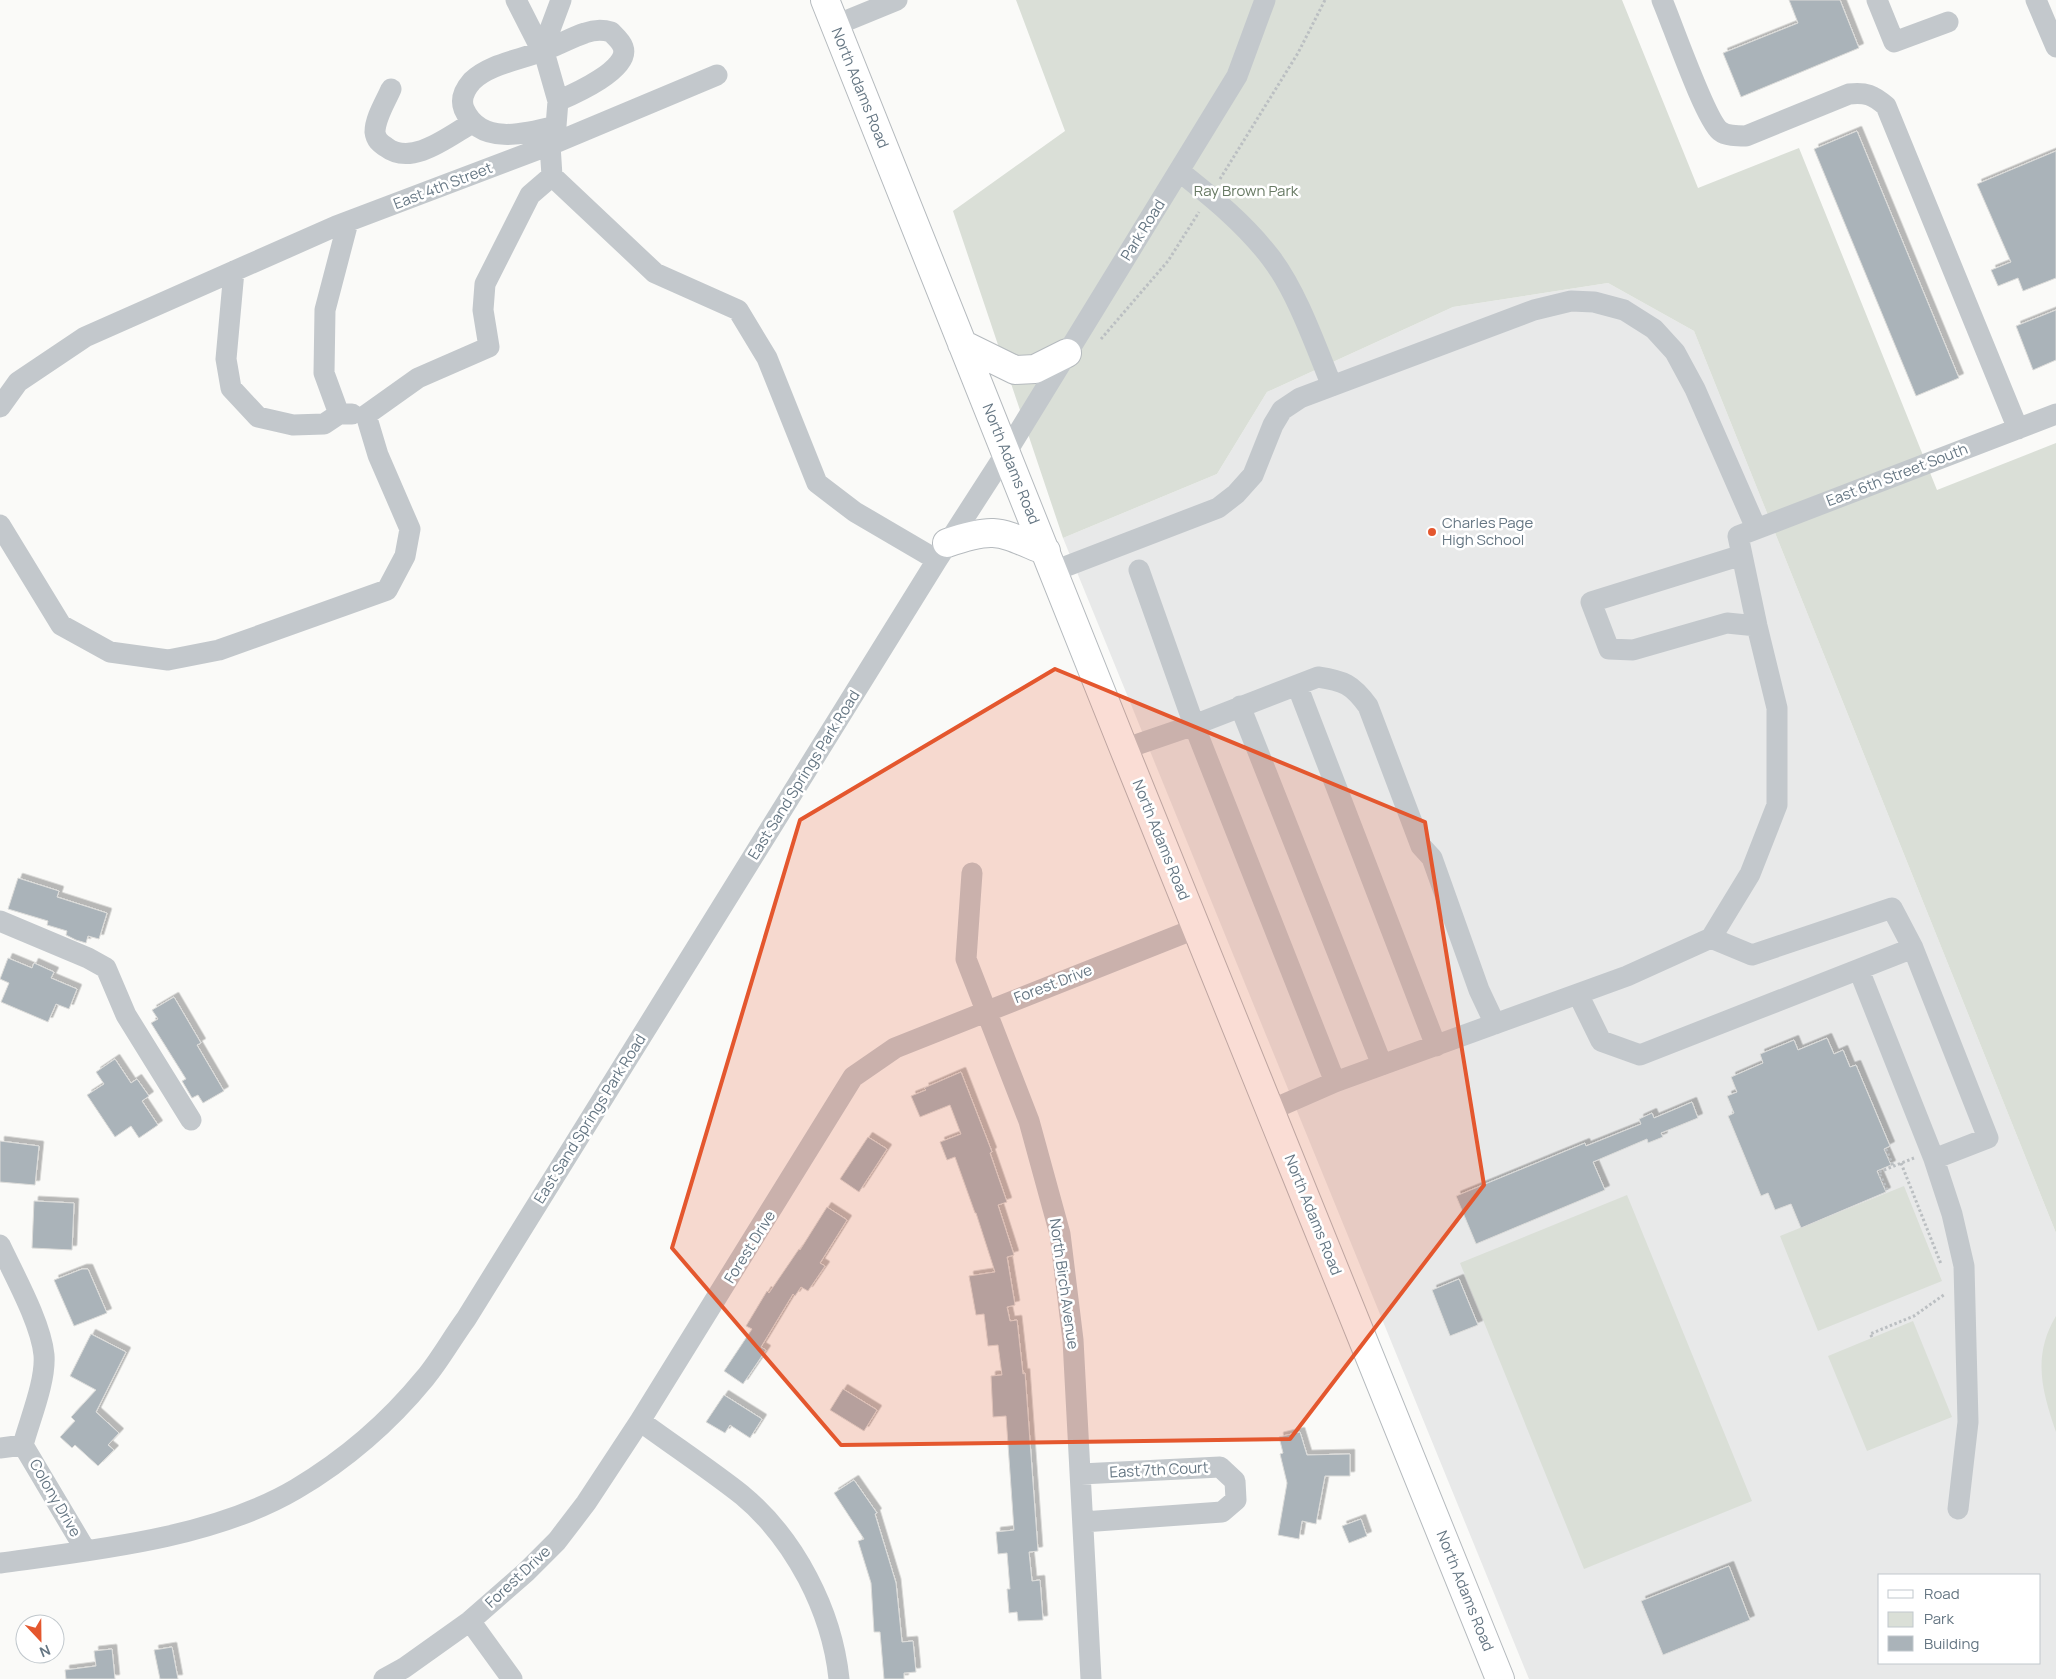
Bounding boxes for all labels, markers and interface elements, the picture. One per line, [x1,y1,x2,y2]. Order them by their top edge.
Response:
street label: North Adams Road [827,24,894,151]
street label: East 4th Street [390,157,495,214]
park label: Ray Brown Park [1194,180,1299,201]
street label: Park Road [1116,195,1170,264]
street label: North Adams Road [978,400,1045,527]
street label: East 6th Street South [1823,438,1971,511]
place label: Charles Page High School [1442,512,1533,550]
marker: Charles Page High School [1426,526,1438,538]
street label: East Sand Springs Park Road [743,686,864,864]
street label: North Adams Road [1128,776,1195,903]
street label: Forest Drive [1011,959,1095,1008]
street label: East Sand Springs Park Road [529,1030,650,1208]
street label: North Adams Road [1280,1151,1347,1278]
street label: Forest Drive [719,1206,780,1287]
street label: North Birch Avenue [1045,1217,1084,1351]
street label: Colony Drive [25,1455,86,1541]
street label: East 7th Court [1109,1456,1209,1483]
street label: North Adams Road [1432,1527,1499,1654]
street label: Forest Drive [480,1541,555,1612]
legend [1878,1574,2041,1664]
text: Road [1924,1583,1960,1604]
text: Park [1924,1608,1954,1629]
north arrow [15,1614,65,1664]
text: Building [1924,1633,1979,1654]
text: N [37,1641,53,1662]

